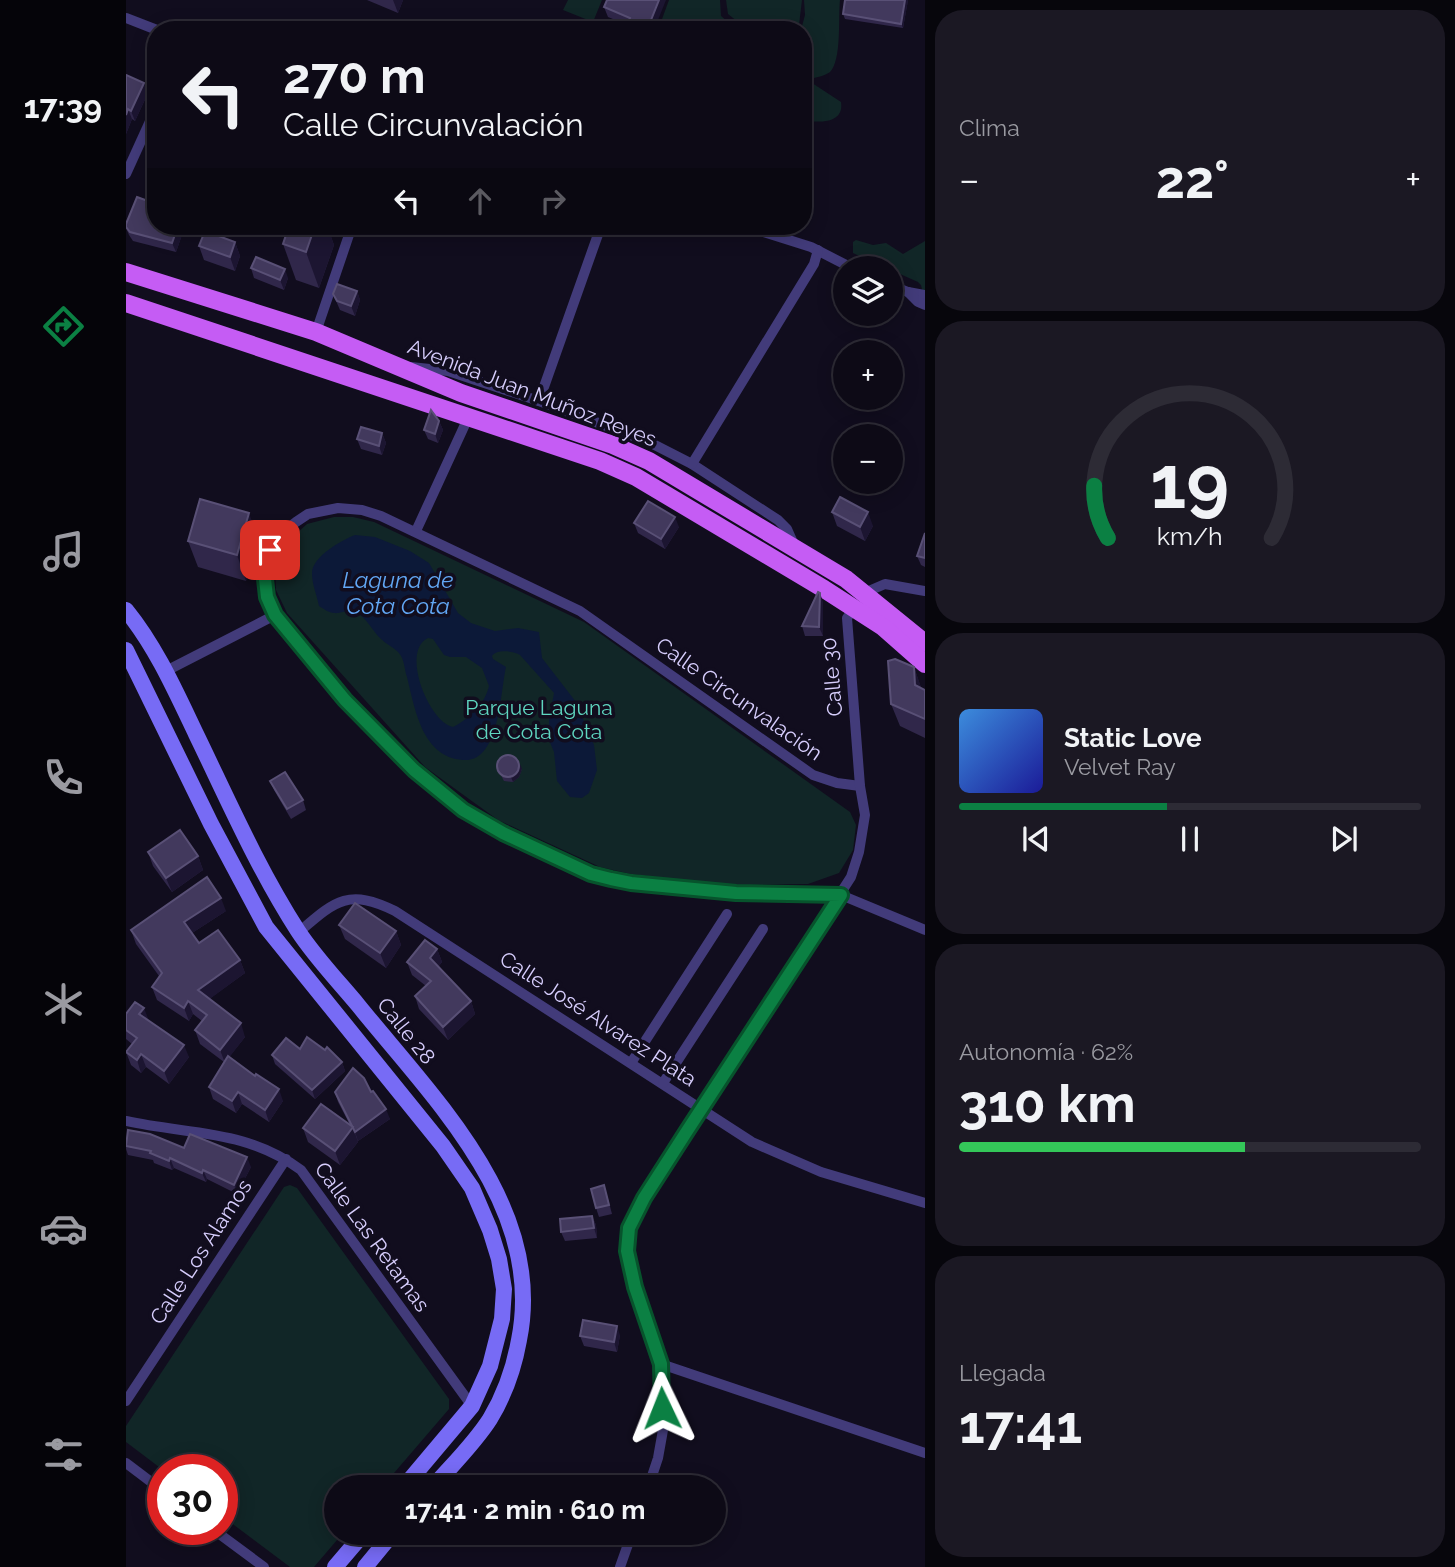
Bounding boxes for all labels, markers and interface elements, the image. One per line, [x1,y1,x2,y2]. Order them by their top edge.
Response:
text: 270 m [283,47,426,104]
icon: left [168,49,259,140]
text: 17:39 [24,88,102,125]
text: Calle Circunvalación [283,106,584,143]
text: Clima [959,114,1020,141]
text: 22° [1156,149,1229,210]
text: − [959,157,979,202]
text: + [1405,157,1421,202]
icon: left [388,182,426,220]
icon: ahead [461,182,499,220]
icon: right [534,182,572,220]
map controls [833,256,903,494]
button: layers [833,256,903,326]
icon: directions [39,302,88,351]
street label: Avenida Juan Muñoz Reyes [404,334,660,452]
button: + [833,340,903,410]
button: − [833,424,903,494]
text: 19 [1151,441,1229,526]
pin [240,520,300,580]
text: km/h [1157,521,1223,551]
icon: music [39,527,88,576]
icon: arrive [251,531,289,569]
water label: Laguna de Cota Cota [342,566,454,619]
street label: Calle Circunvalación [651,632,827,765]
street label: Calle 30 [816,637,847,717]
park label: Parque Laguna de Cota Cota [465,695,613,744]
text: Static Love [1064,723,1202,753]
icon: phone [39,753,88,802]
text: Velvet Ray [1064,753,1176,780]
icon: previous [1017,820,1055,858]
icon: pause [1171,820,1209,858]
icon: next [1325,820,1363,858]
street label: Calle José Alvarez Plata [495,946,701,1092]
icon: climate [39,979,88,1028]
street label: Calle 28 [372,992,441,1069]
text: Autonomía · 62% [959,1038,1133,1065]
text: 310 km [959,1073,1136,1134]
street label: Calle Las Retamas [310,1157,435,1317]
street label: Calle Los Alamos [144,1175,257,1329]
icon: car [39,1204,88,1253]
text: Llegada [959,1359,1046,1386]
position arrow [625,1371,699,1445]
text: 17:41 [959,1394,1082,1455]
icon: filters [39,1430,88,1479]
speed limit sign: 30 [147,1454,238,1545]
text: 17:41 · 2 min · 610 m [405,1495,645,1525]

